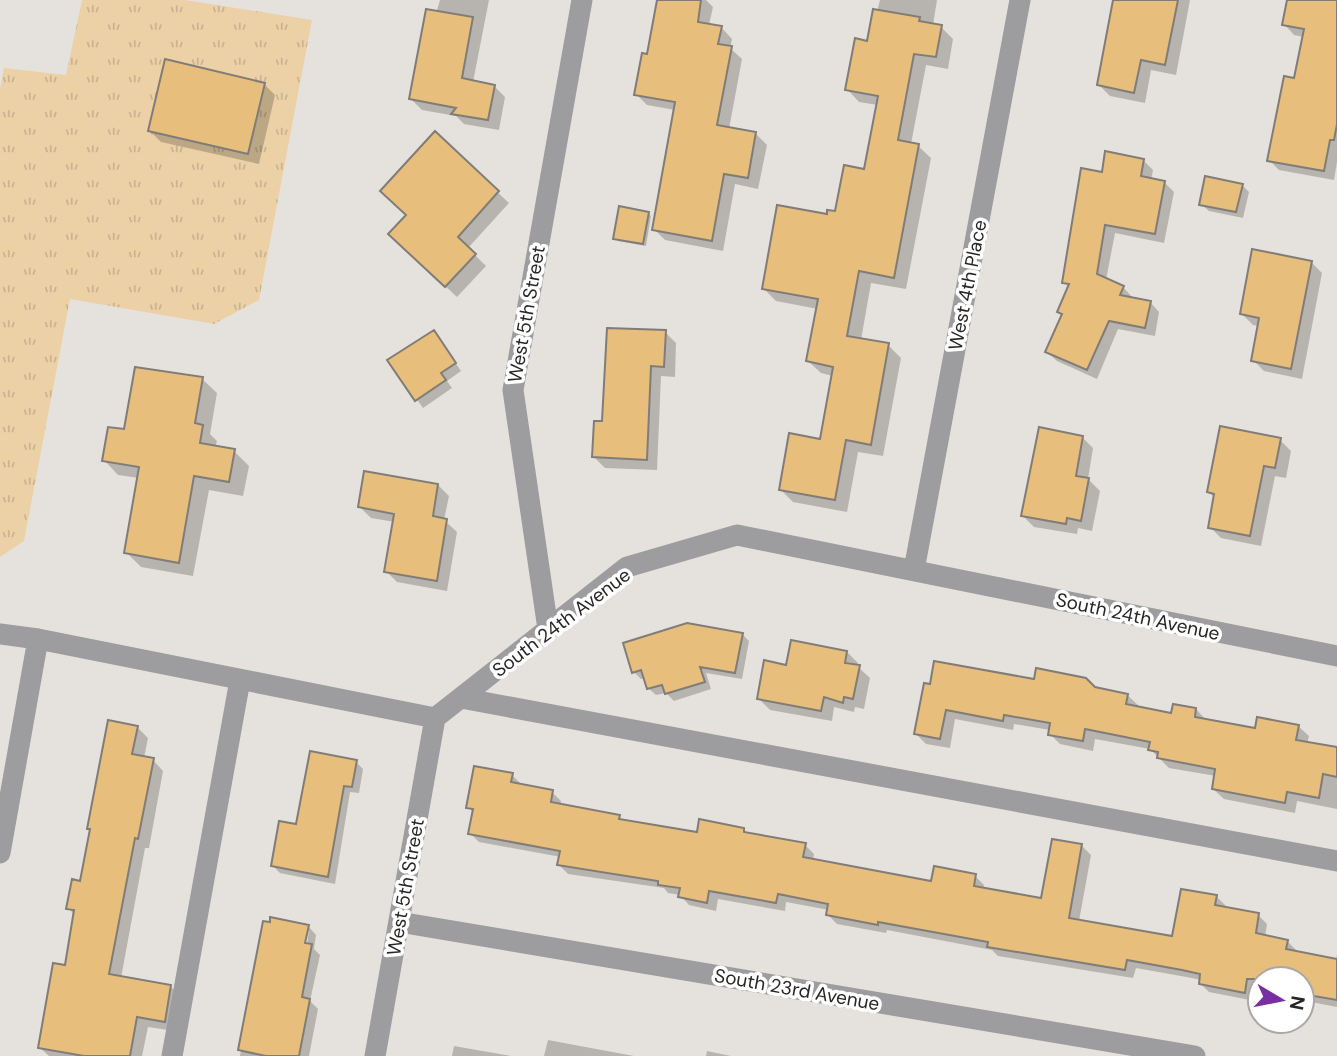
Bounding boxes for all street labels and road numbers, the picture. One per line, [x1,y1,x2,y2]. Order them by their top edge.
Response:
street label: West 4th Place [943,218,992,352]
street label: West 5th Street [502,244,551,385]
street label: South 24th Avenue [487,562,635,683]
street label: South 24th Avenue [1054,587,1222,646]
street label: West 5th Street [381,817,430,958]
street label: South 23rd Avenue [713,963,881,1016]

